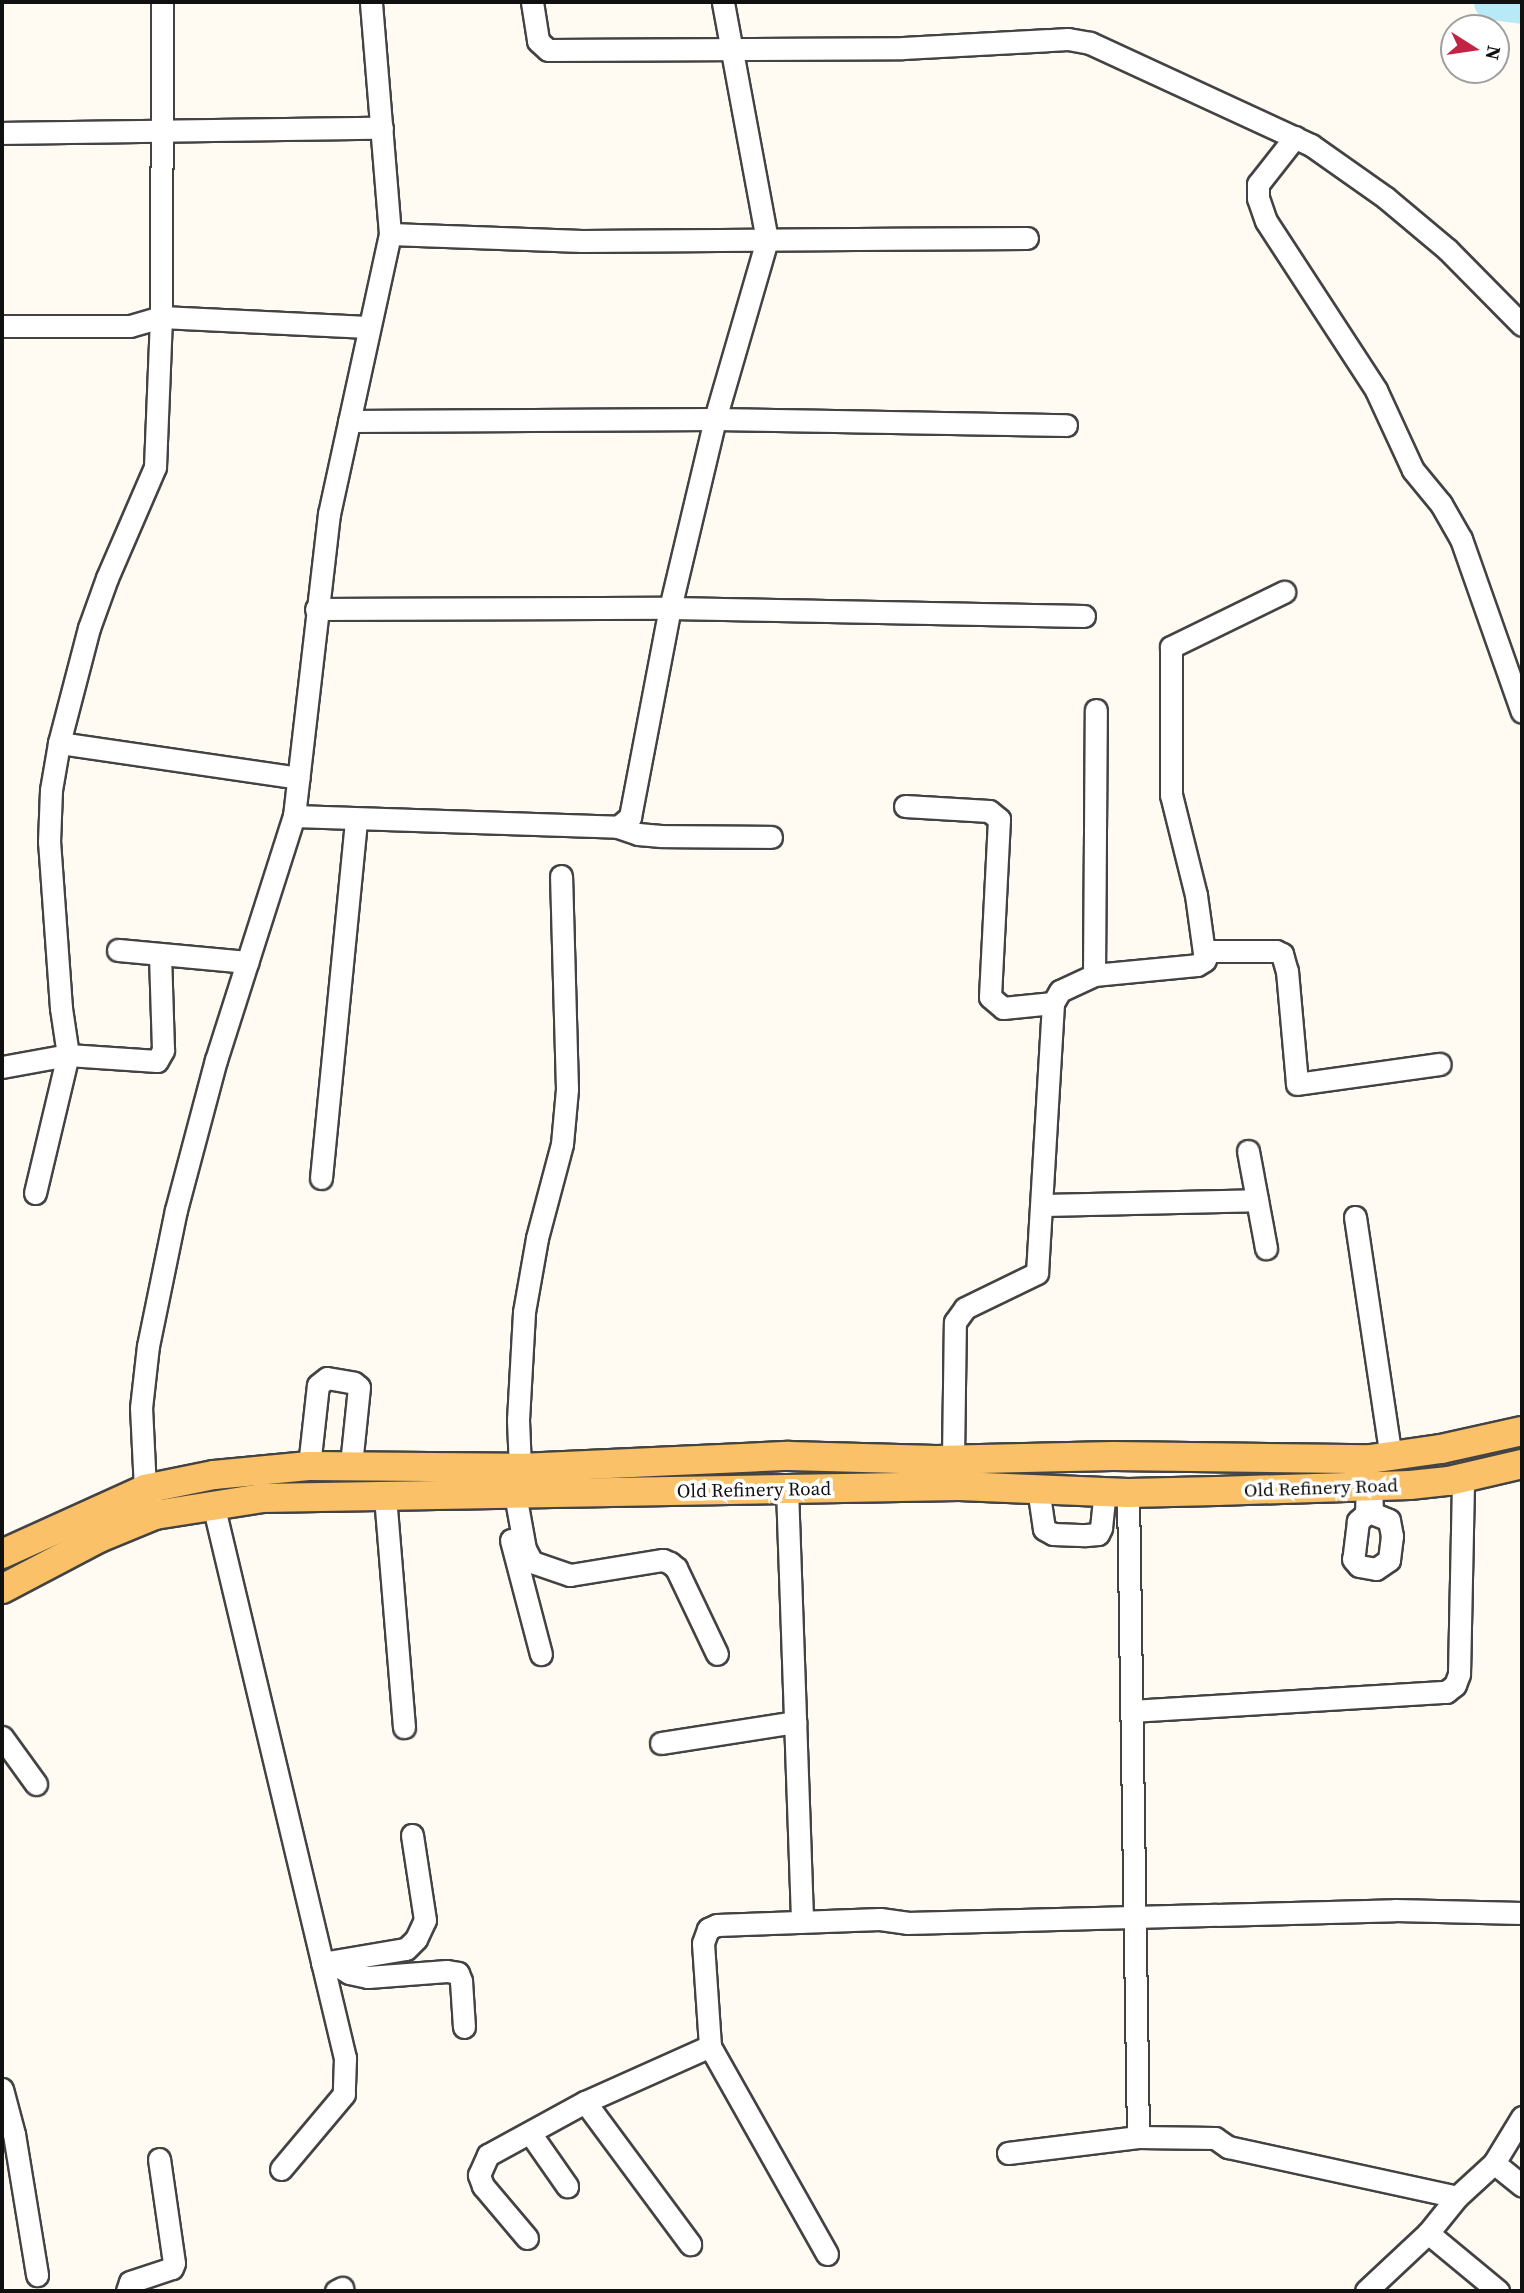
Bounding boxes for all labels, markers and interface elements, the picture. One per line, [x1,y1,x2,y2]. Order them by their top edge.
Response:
north arrow [1440,14,1510,84]
text: N [1479,43,1508,62]
street label: Old Refinery Road [1244,1474,1398,1502]
street label: Old Refinery Road [677,1477,831,1503]

